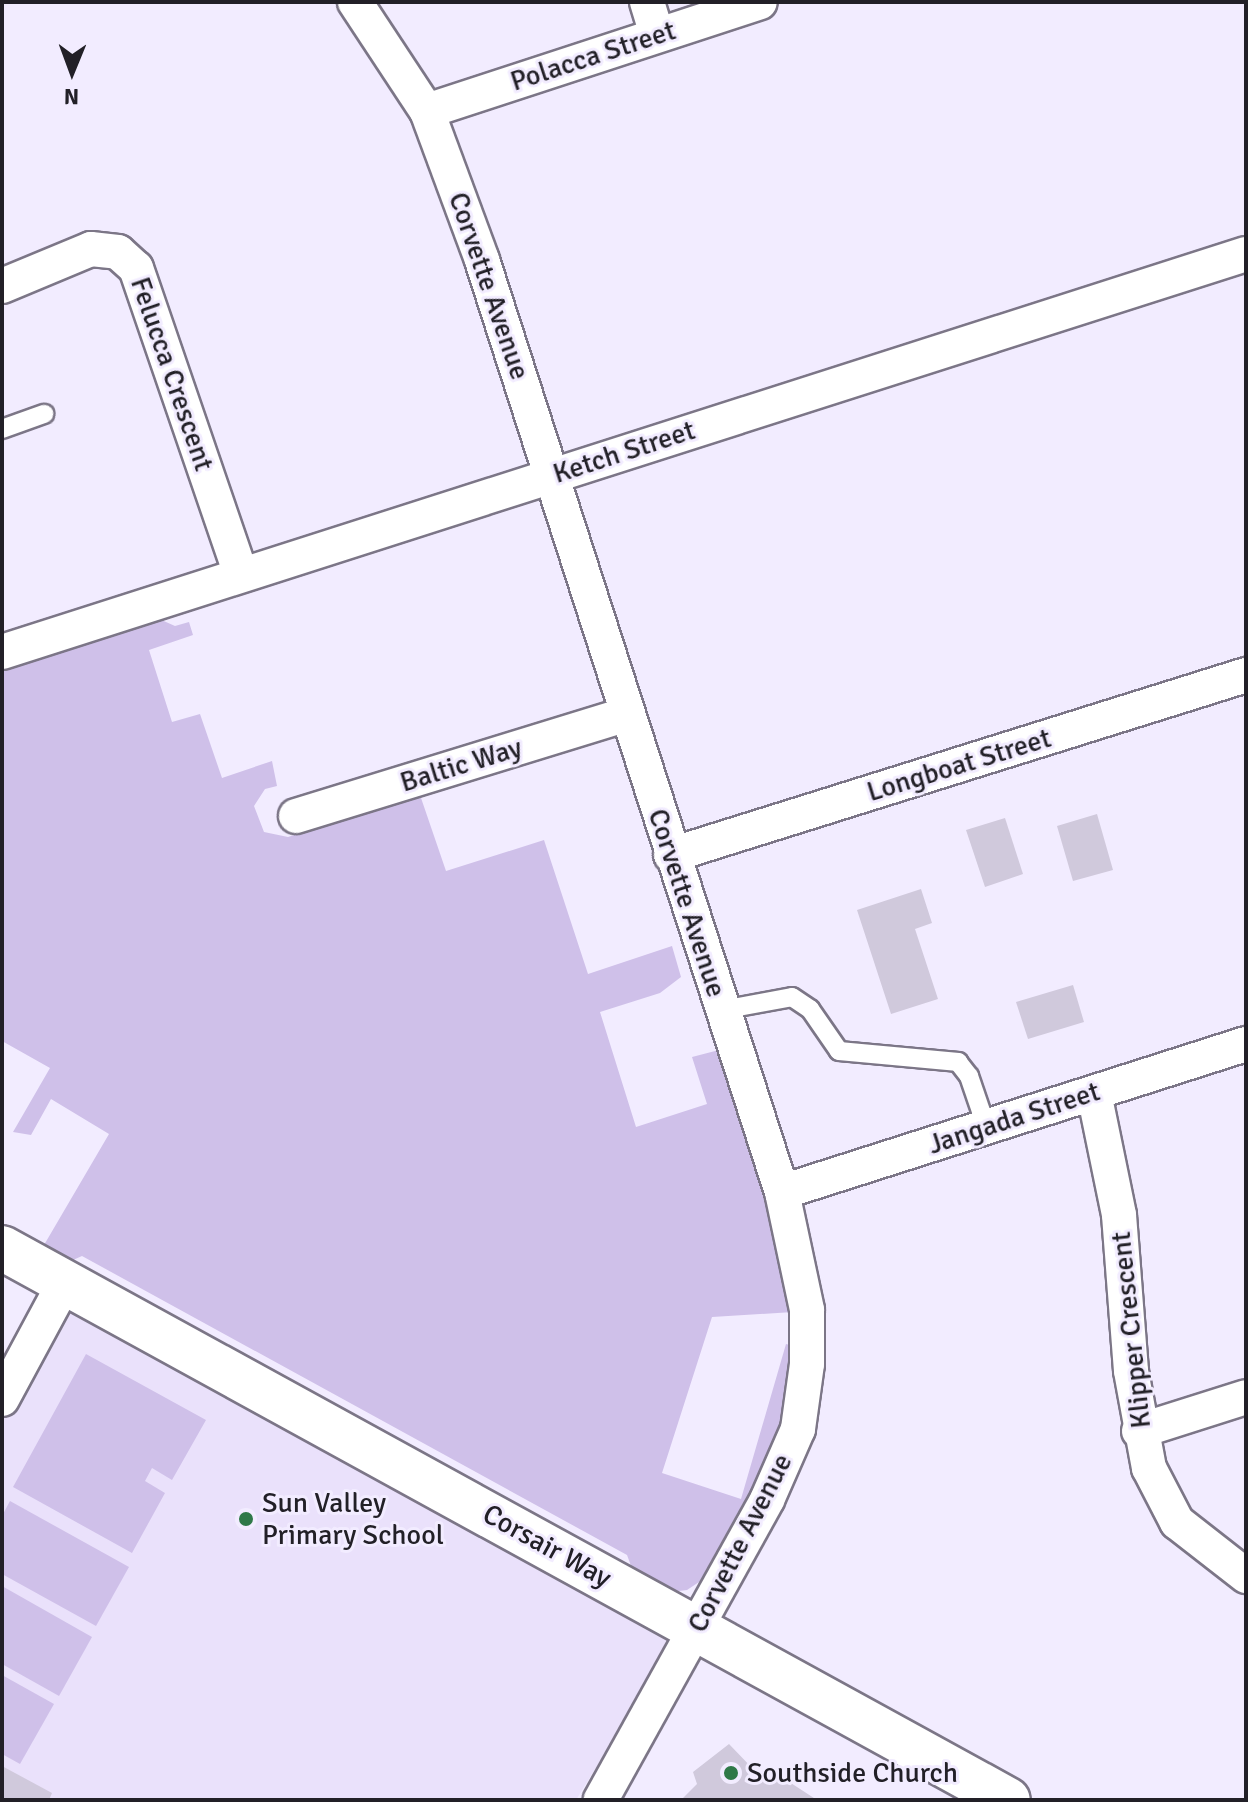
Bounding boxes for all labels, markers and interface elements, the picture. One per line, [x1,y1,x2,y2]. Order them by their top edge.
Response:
street label: Polacca Street [506,14,680,98]
north arrow [32,32,112,112]
text: N [64,83,79,110]
street label: Corvette Avenue [441,188,537,384]
street label: Felucca Crescent [123,273,221,475]
street label: Ketch Street [549,413,699,491]
street label: Longboat Street [863,721,1055,809]
street label: Baltic Way [396,731,526,799]
street label: Corvette Avenue [641,805,733,1001]
street label: Jangada Street [924,1074,1104,1162]
street label: Klipper Crescent [1104,1230,1158,1430]
street label: Corvette Avenue [681,1448,799,1638]
place label: Sun Valley Primary School [262,1486,444,1552]
street label: Corsair Way [477,1497,617,1595]
marker: Sun Valley Primary School [237,1510,255,1528]
place label: Southside Church [747,1756,958,1790]
marker: Southside Church [722,1764,740,1782]

